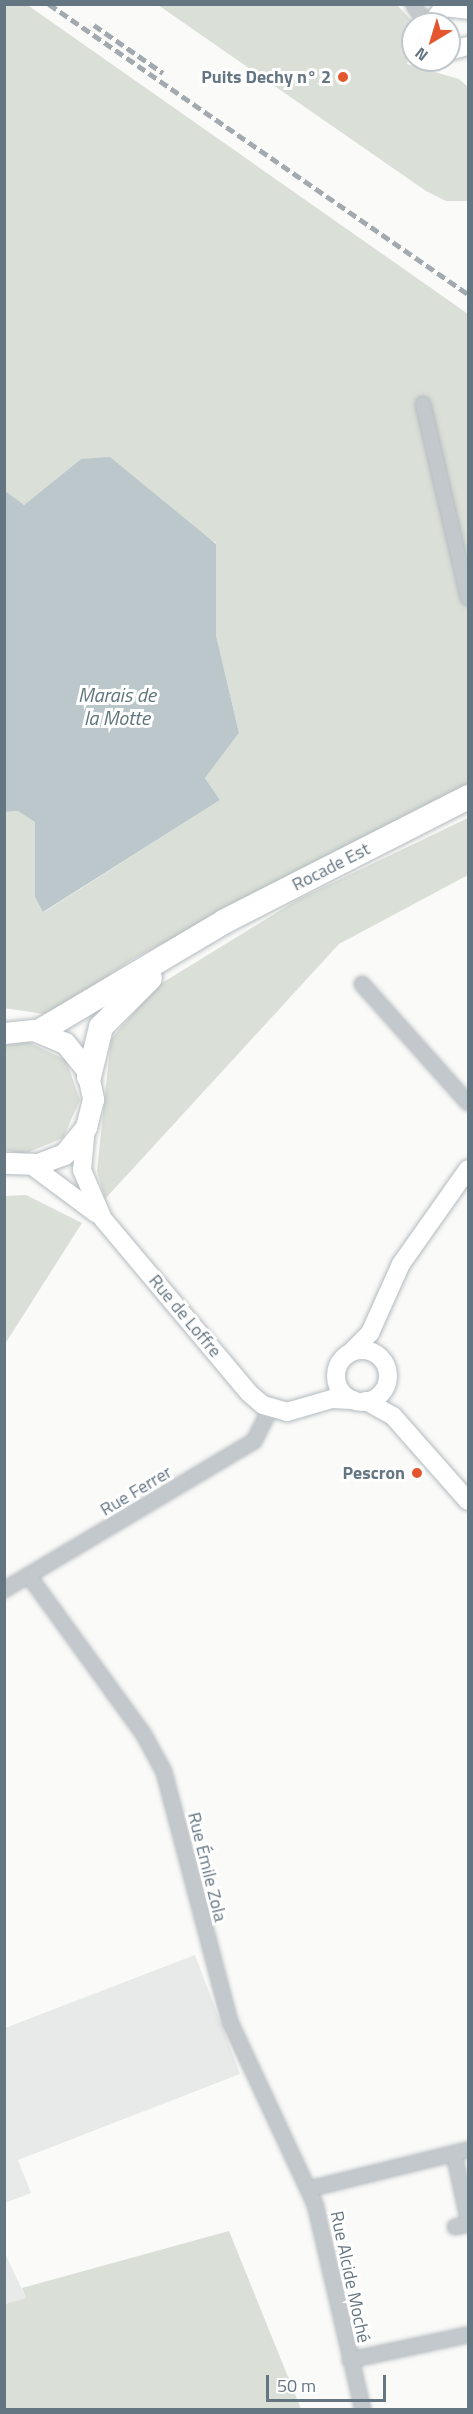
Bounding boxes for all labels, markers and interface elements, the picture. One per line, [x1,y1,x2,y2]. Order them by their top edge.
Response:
north arrow [401,12,461,72]
text: N [409,42,433,67]
place label: Puits Dechy n° 2 [201,66,331,88]
marker: Puits Dechy n° 2 [336,70,350,84]
water label: Marais de la Motte [78,683,156,730]
street label: Rocade Est [288,838,374,896]
street label: Rue de Loffre [144,1270,226,1362]
street label: Rue Ferrer [96,1461,176,1521]
place label: Pescron [342,1462,405,1484]
marker: Pescron [410,1466,424,1480]
street label: Rue Émile Zola [183,1810,231,1924]
street label: Rue Alcide Moché [326,2209,374,2345]
scale bar [269,2363,389,2401]
text: 50 m [277,2372,316,2399]

